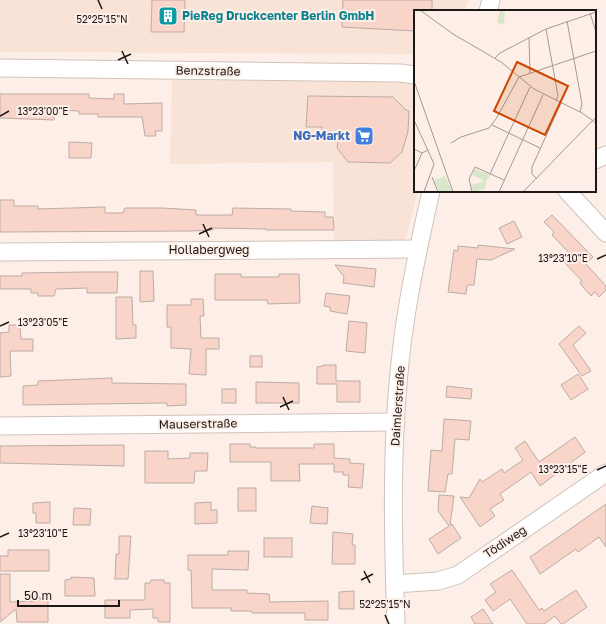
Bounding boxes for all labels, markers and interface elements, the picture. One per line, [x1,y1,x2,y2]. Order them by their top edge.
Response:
building icon: PieReg Druckcenter Berlin GmbH [157,5,179,27]
place label: PieReg Druckcenter Berlin GmbH [182,8,374,23]
inset map [414,10,596,192]
text: 52°25'15"N [76,13,128,25]
street label: Benzstraße [175,62,241,79]
text: 13°23'00"E [18,105,68,117]
supermarket icon: NG-Markt [353,125,375,147]
place label: NG-Markt [293,128,350,143]
street label: Hollabergweg [168,242,250,257]
text: 13°23'10"E [538,252,588,264]
text: 13°23'05"E [18,316,68,328]
street label: Daimlerstraße [387,365,408,447]
street label: Mauserstraße [158,415,238,432]
text: 13°23'15"E [538,463,588,475]
street label: Tödiweg [480,522,529,561]
text: 13°23'10"E [18,527,68,539]
scale bar [18,582,119,608]
text: 50 m [24,588,52,603]
text: 52°25'15"N [359,598,411,610]

